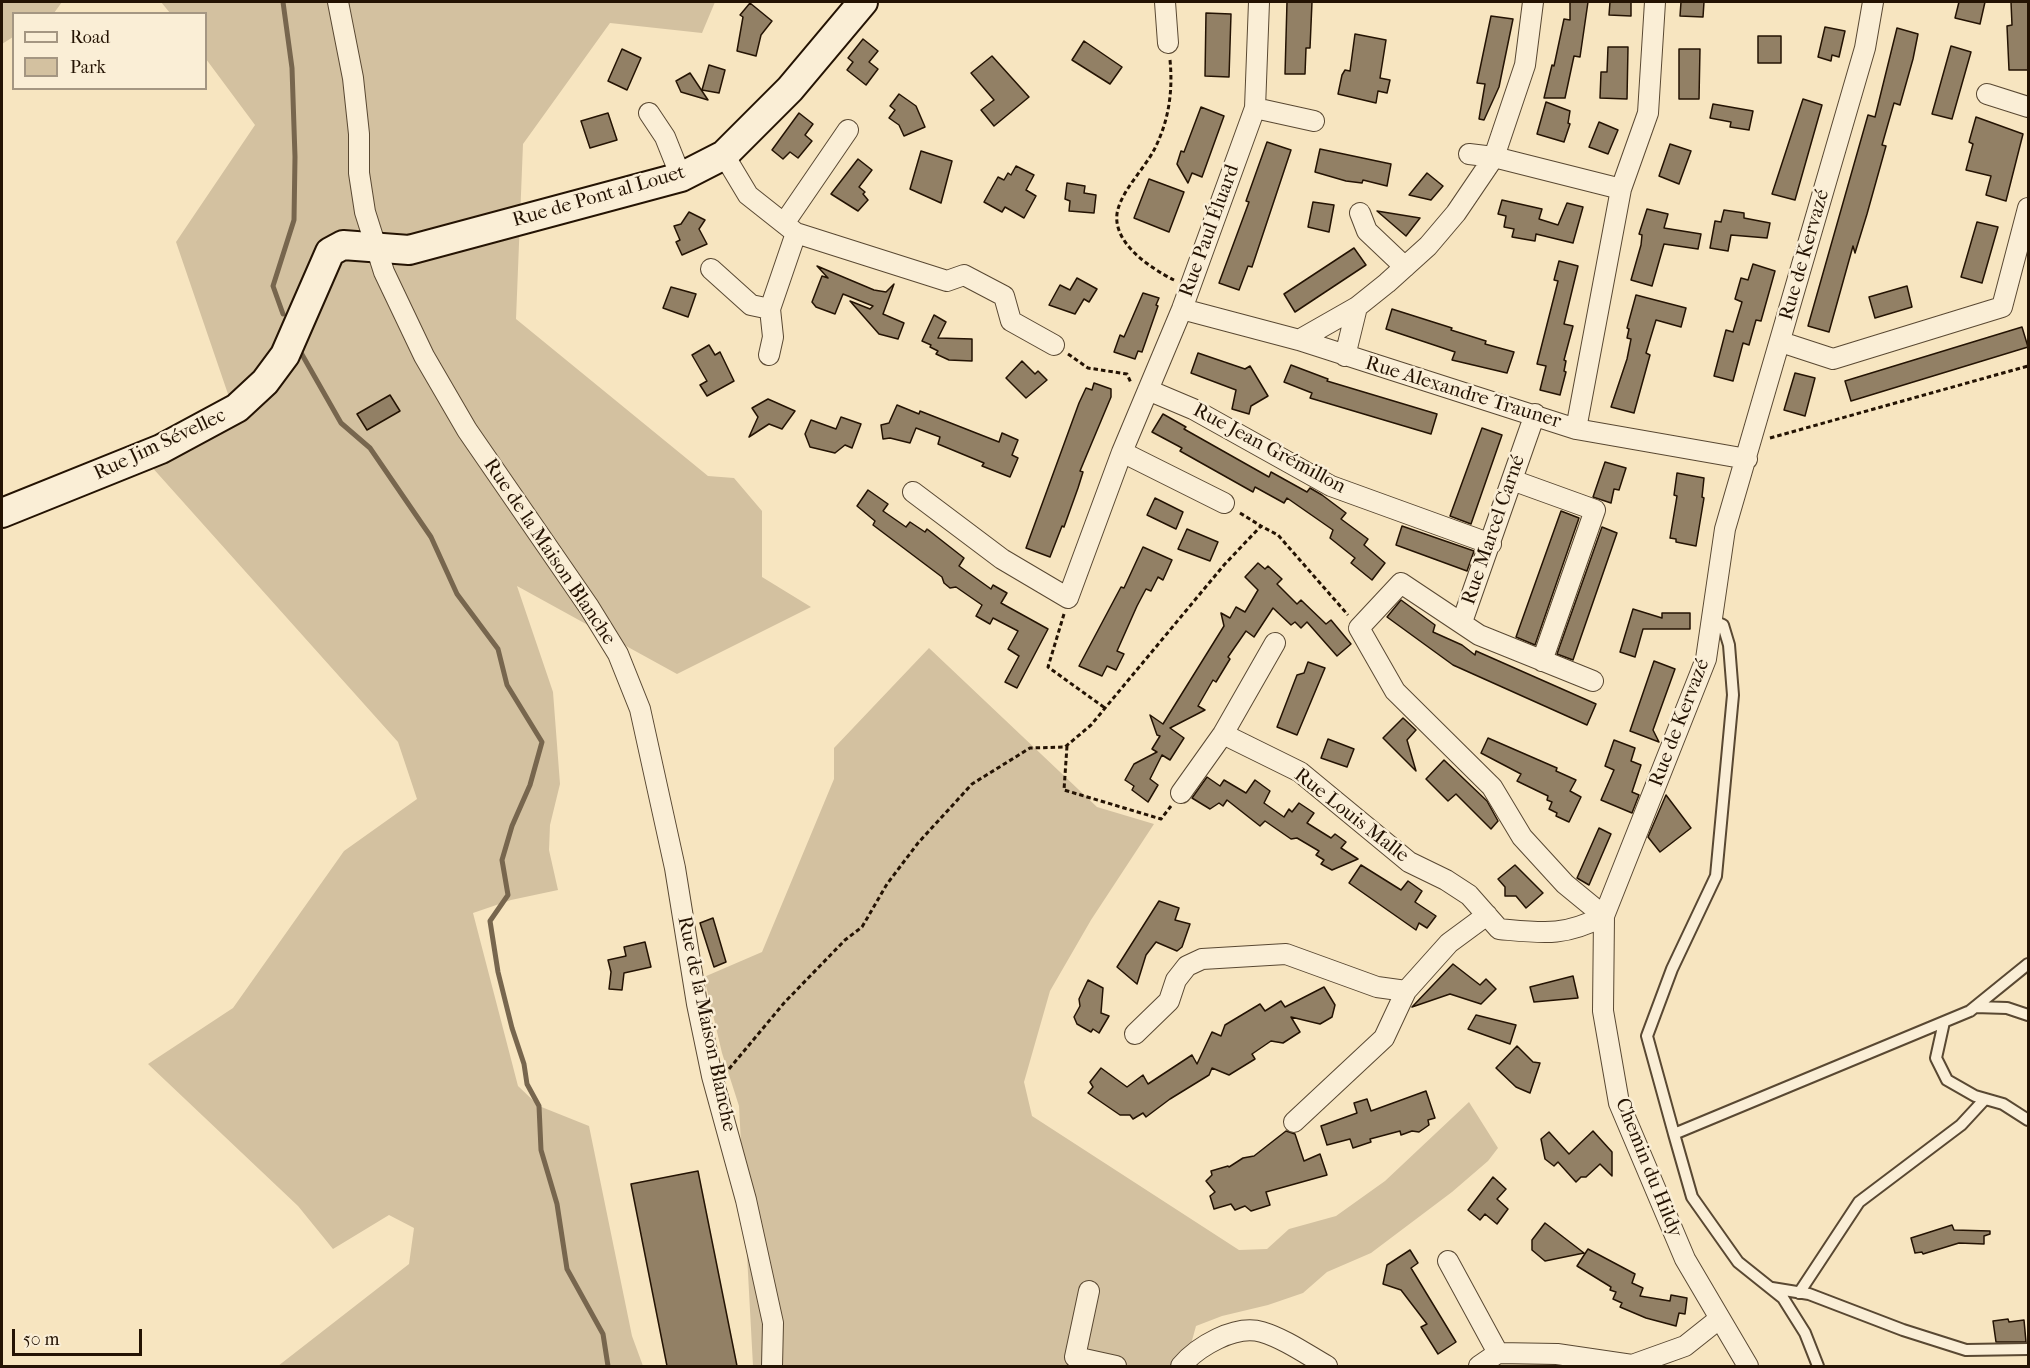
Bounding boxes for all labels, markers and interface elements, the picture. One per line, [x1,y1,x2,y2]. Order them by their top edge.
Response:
legend [12,12,207,90]
text: Road [70,27,110,48]
text: Park [70,57,106,78]
street label: Rue de Pont al Louet [510,161,688,233]
street label: Rue Paul Éluard [1175,162,1245,300]
street label: Rue de Kervazé [1775,187,1835,323]
street label: Rue Alexandre Trauner [1362,352,1564,434]
street label: Rue Jean Grémillon [1189,399,1349,499]
street label: Rue Jim Sévellec [90,404,230,486]
street label: Rue Marcel Carné [1457,452,1531,608]
street label: Rue de la Maison Blanche [478,454,620,650]
street label: Rue de Kervazé [1645,656,1715,790]
street label: Rue Louis Malle [1289,764,1413,868]
street label: Rue de la Maison Blanche [671,914,741,1134]
street label: Chemin du Hildy [1609,1095,1687,1241]
scale bar [15,1317,146,1355]
text: 50 m [23,1329,59,1350]

